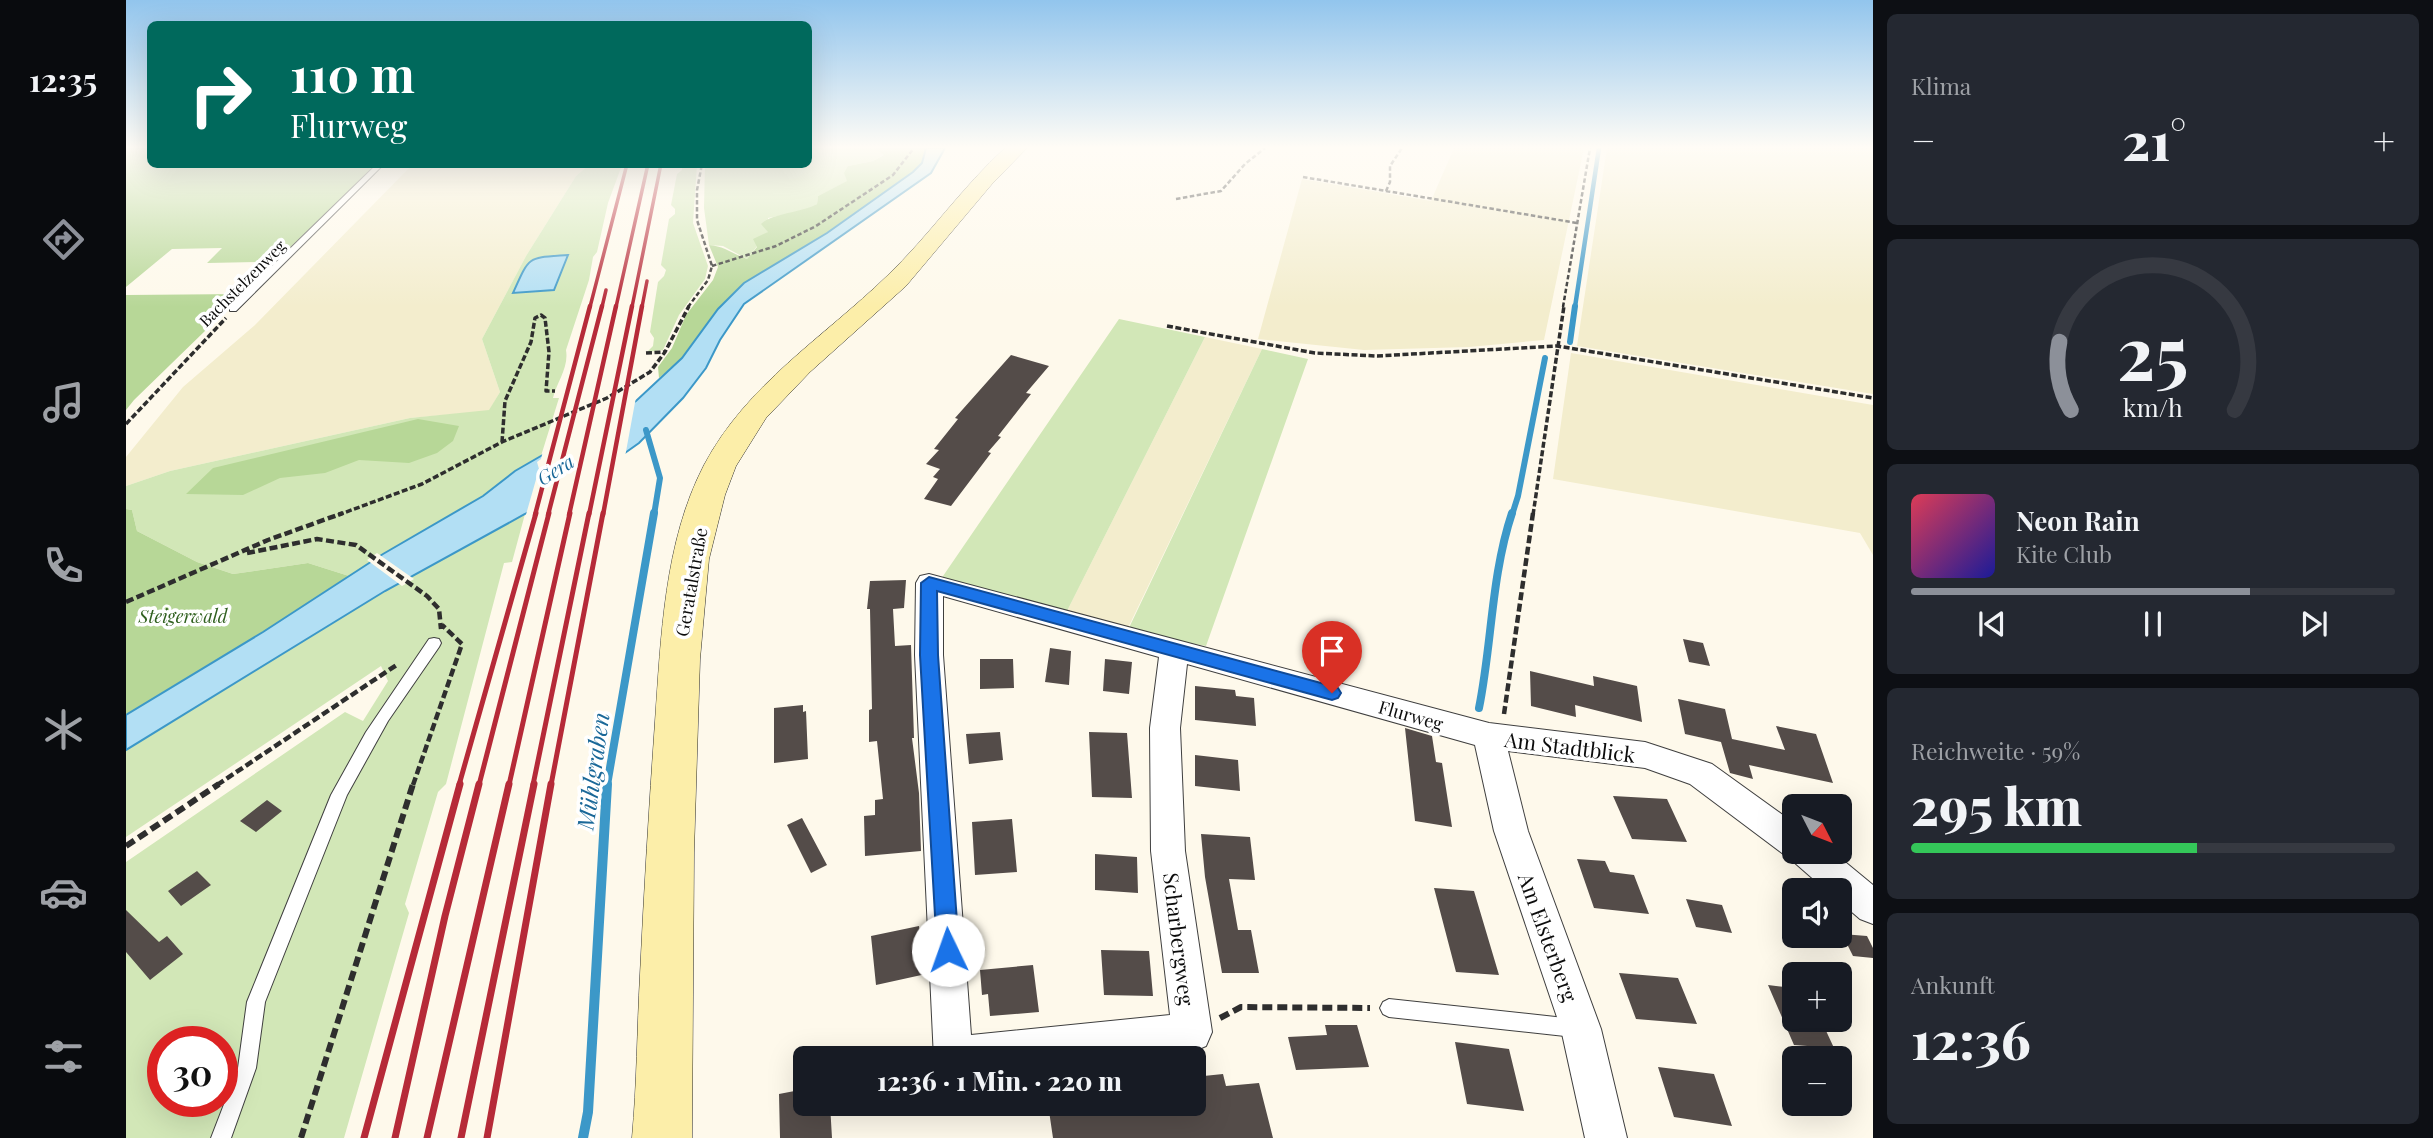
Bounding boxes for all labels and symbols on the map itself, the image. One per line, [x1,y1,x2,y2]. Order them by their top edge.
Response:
street label: Bachstelzenweg [194,235,290,331]
water label: Gera [531,448,579,490]
street label: Geratalstraße [670,526,712,638]
park label: Steigerwald [137,604,229,628]
pin [1302,621,1362,693]
street label: Flurweg [1376,694,1447,736]
water label: Mühlgraben [568,710,616,833]
street label: Am Stadtblick [1502,724,1637,768]
north arrow [1782,794,1852,864]
street label: Am Elsterberg [1512,868,1585,1005]
street label: Scharbergweg [1158,871,1202,1007]
position arrow [911,913,985,987]
speed limit sign: 30 [147,1026,238,1117]

